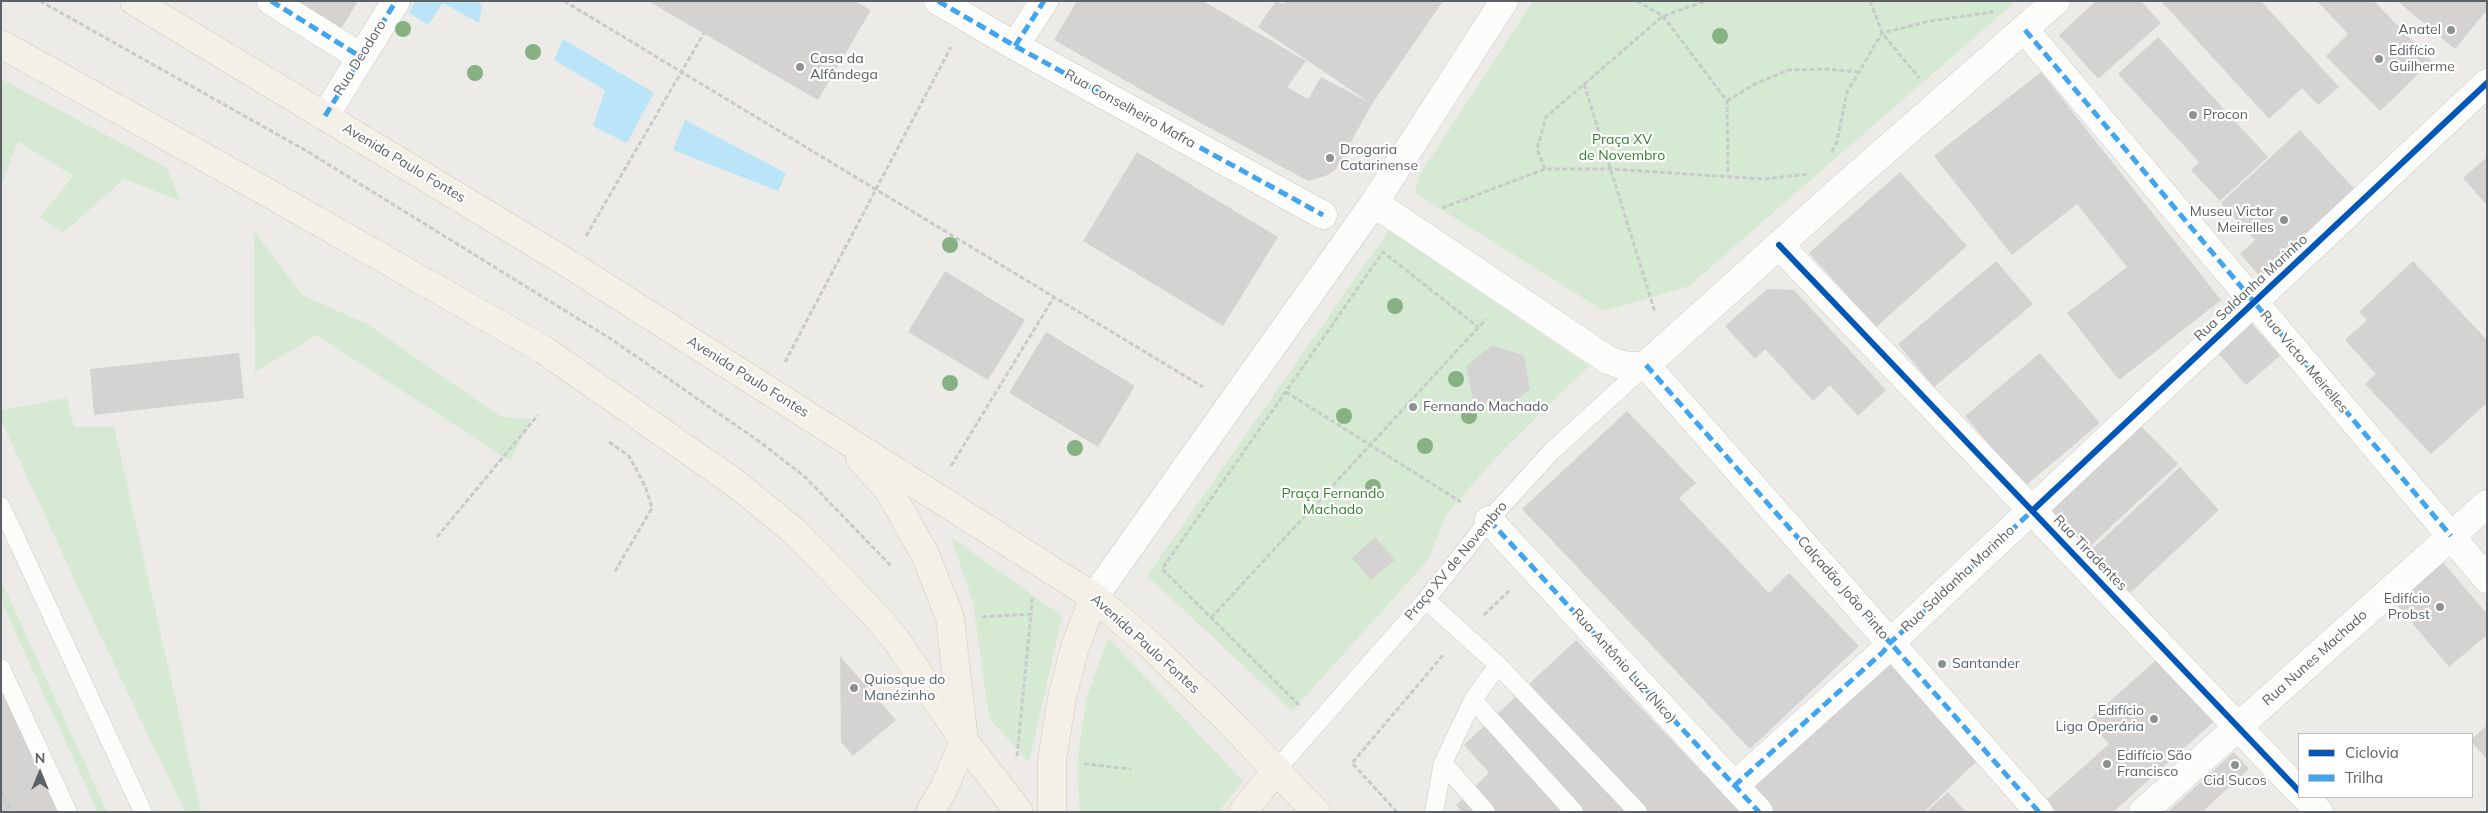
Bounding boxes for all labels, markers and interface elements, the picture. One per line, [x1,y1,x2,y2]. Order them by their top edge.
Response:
street label: Rua Deodoro [330,17,390,99]
place label: Anatel [2398,22,2441,38]
marker: Anatel [2445,24,2457,36]
place label: Edifício Guilherme [2389,43,2455,75]
place label: Casa da Alfândega [810,51,878,84]
marker: Edifício Guilherme [2373,53,2385,65]
marker: Casa da Alfândega [794,61,806,73]
street label: Rua Conselheiro Mafra [1061,66,1199,152]
place label: Procon [2203,107,2248,123]
marker: Procon [2187,109,2199,121]
street label: Avenida Paulo Fontes [340,120,468,206]
park label: Praça XV de Novembro [1579,132,1665,164]
place label: Drogaria Catarinense [1340,142,1418,174]
marker: Drogaria Catarinense [1324,152,1336,164]
place label: Museu Victor Meirelles [2190,204,2274,236]
marker: Museu Victor Meirelles [2278,214,2290,226]
street label: Rua Saldanha Marinho [2191,231,2311,345]
street label: Rua Victor Meirelles [2256,307,2352,417]
street label: Avenida Paulo Fontes [684,333,812,421]
place label: Fernando Machado [1423,399,1548,415]
marker: Fernando Machado [1407,401,1419,413]
park label: Praça Fernando Machado [1282,486,1384,518]
street label: Praça XV de Novembro [1401,498,1511,624]
street label: Rua Tiradentes [2050,512,2130,594]
street label: Rua Saldanha Marinho [1898,522,2018,636]
street label: Calçadão João Pinto [1794,533,1892,643]
street label: Avenida Paulo Fontes [1087,591,1203,697]
place label: Edifício Probst [2384,591,2430,624]
marker: Edifício Probst [2434,601,2446,613]
street label: Rua Antônio Luz (Nico) [1568,605,1680,727]
street label: Rua Nunes Machado [2259,607,2371,709]
place label: Santander [1952,656,2020,672]
marker: Santander [1936,658,1948,670]
place label: Quiosque do Manézinho [864,672,945,704]
marker: Quiosque do Manézinho [848,682,860,694]
place label: Edifício Liga Operária [2055,703,2144,736]
marker: Edifício Liga Operária [2148,713,2160,725]
legend [2298,733,2473,798]
text: Ciclovia [2345,743,2399,762]
north arrow [15,748,65,798]
place label: Edifício São Francisco [2117,748,2192,780]
text: N [35,749,45,767]
marker: Edifício São Francisco [2101,758,2113,770]
marker: Cid Sucos [2229,759,2241,771]
text: Trilha [2345,768,2383,787]
place label: Cid Sucos [2203,773,2267,789]

